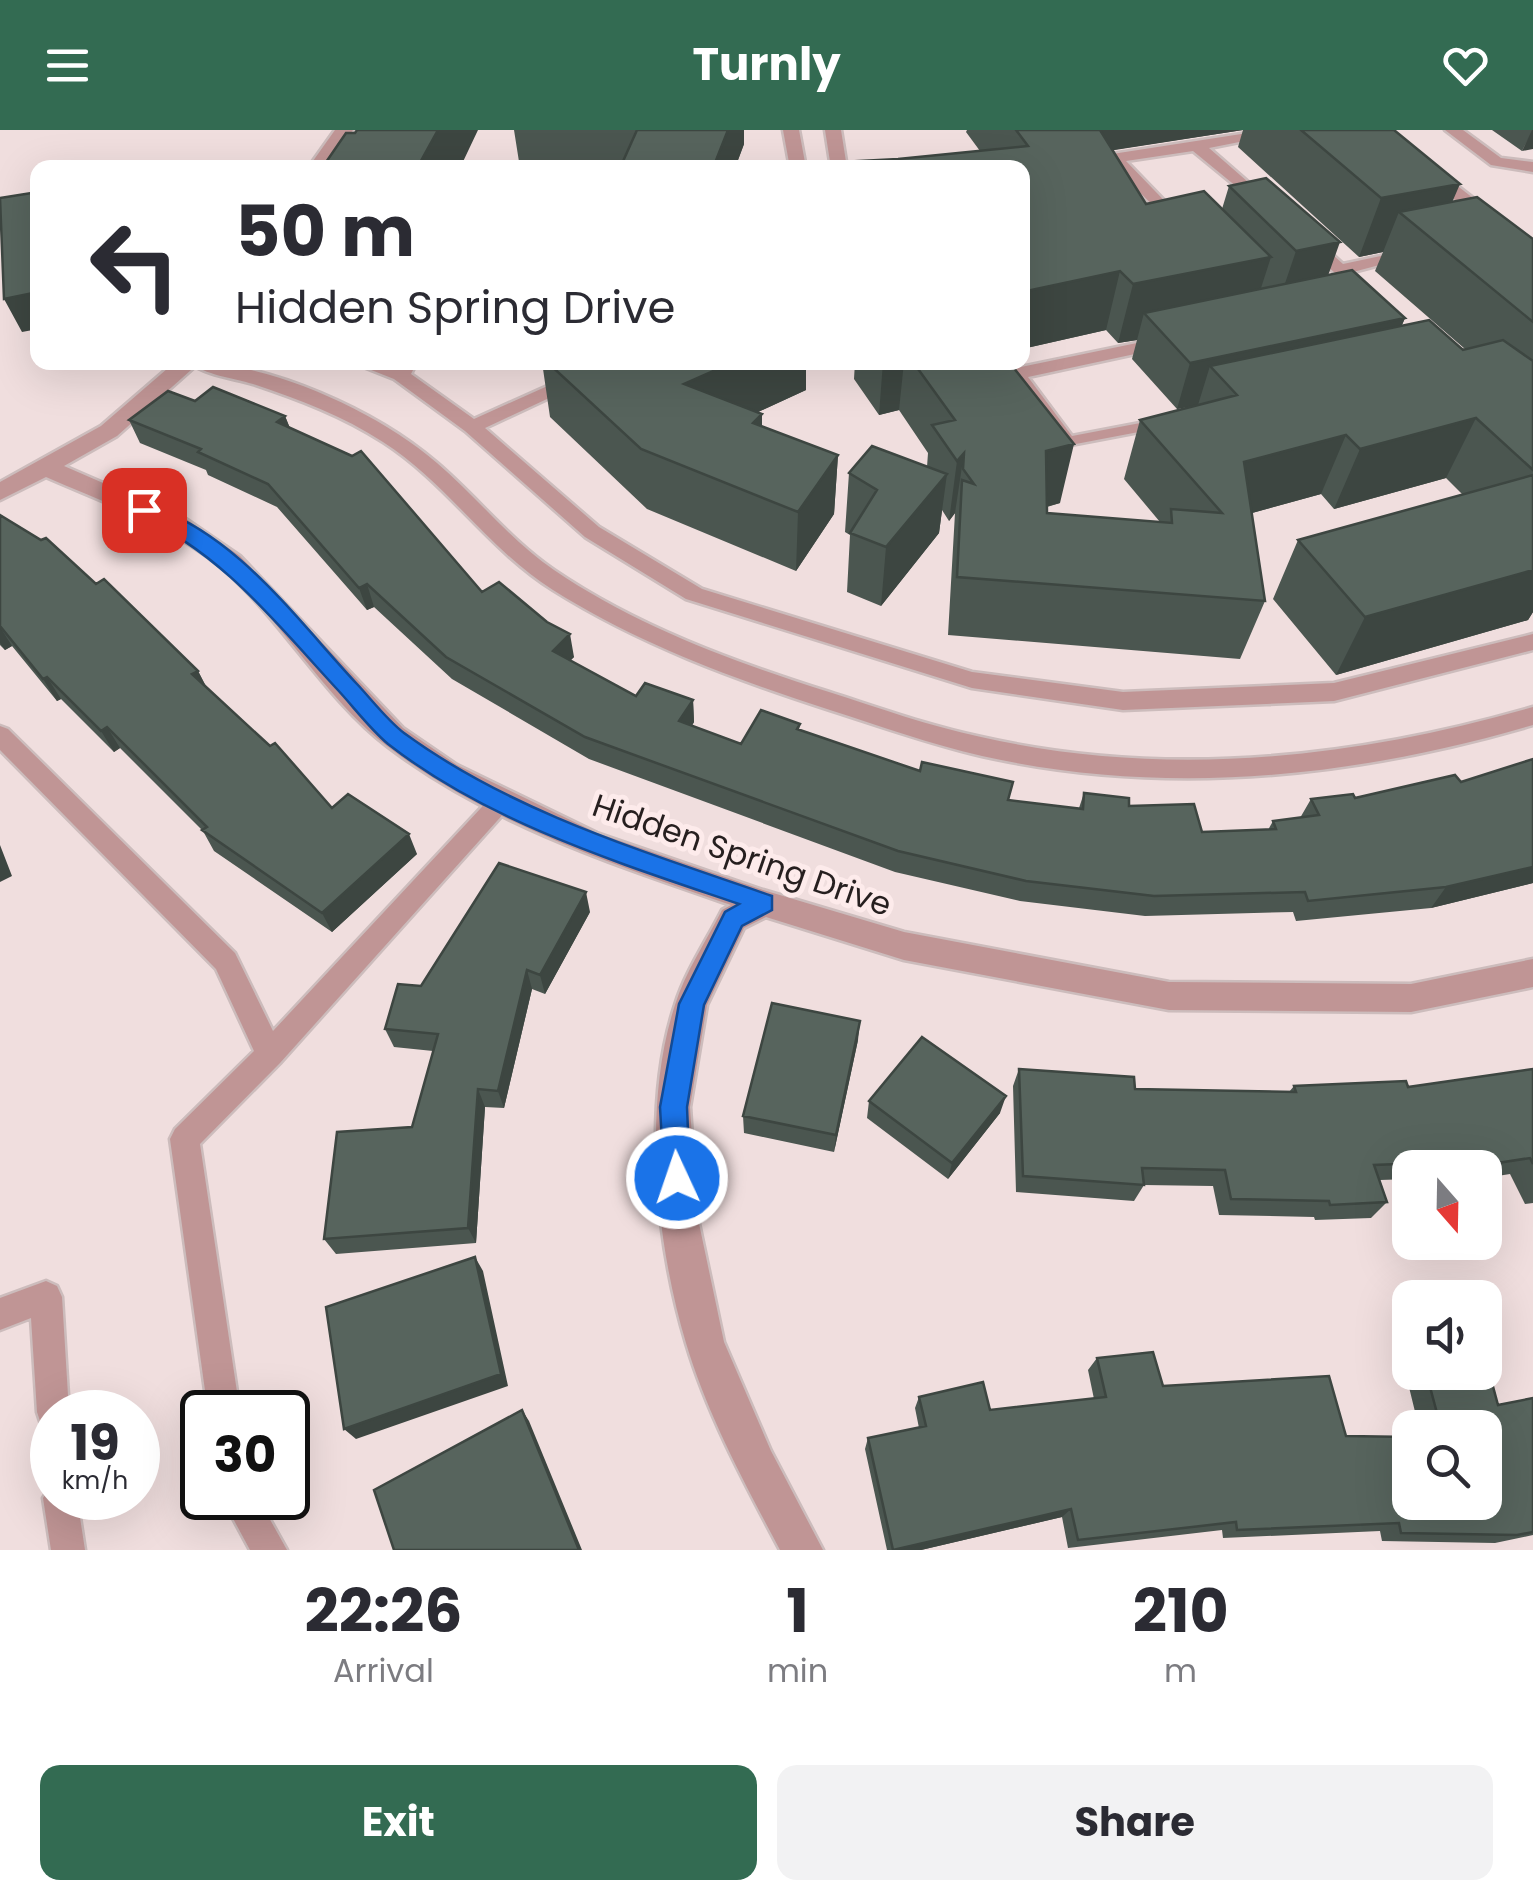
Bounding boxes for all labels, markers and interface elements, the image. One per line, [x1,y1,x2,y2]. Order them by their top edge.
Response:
text: Turnly [692,33,841,96]
icon: menu [40,38,95,93]
icon: heart [1438,38,1493,93]
text: 50 m [235,182,415,281]
icon: left [70,200,200,330]
text: Hidden Spring Drive [235,276,676,339]
pin [102,468,187,553]
icon: arrive [117,483,172,538]
street label: Hidden Spring Drive [587,782,898,927]
position arrow [625,1126,729,1230]
north arrow [1392,1150,1502,1260]
map controls [1392,1150,1502,1520]
button: sound [1392,1280,1502,1390]
speed limit sign: 30 [180,1390,310,1520]
text: 19 [70,1407,120,1478]
button: search [1392,1410,1502,1520]
text: km/h [62,1463,128,1498]
text: 22:26 [304,1569,462,1653]
text: 1 [786,1569,809,1653]
text: 210 [1133,1569,1229,1653]
text: Arrival [333,1648,434,1693]
text: min [767,1648,828,1693]
text: m [1164,1648,1197,1693]
button: Exit [40,1765,757,1880]
button: Share [777,1765,1493,1880]

